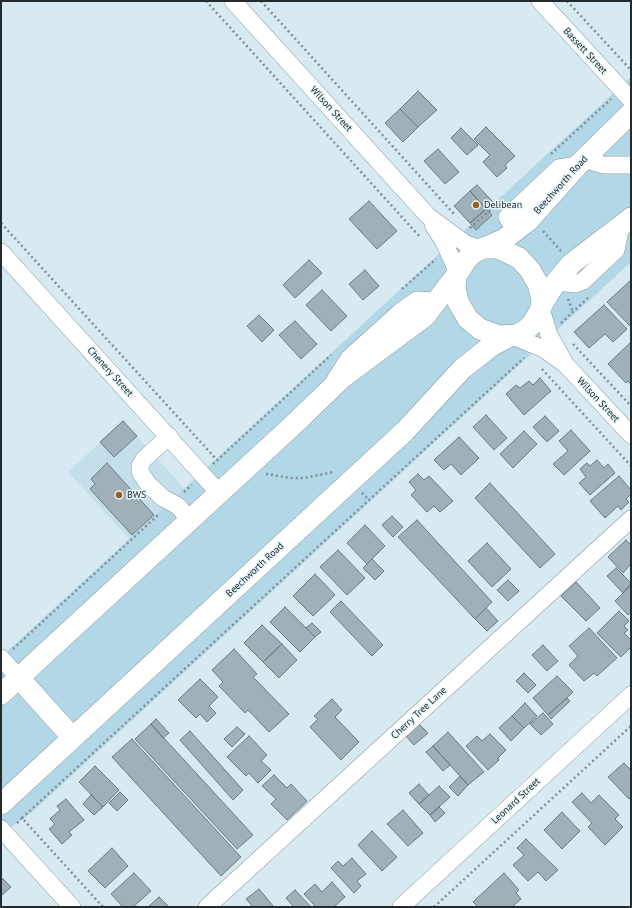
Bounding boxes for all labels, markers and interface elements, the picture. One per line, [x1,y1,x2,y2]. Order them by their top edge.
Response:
street label: Bassett Street [560,25,610,77]
street label: Wilson Street [307,84,355,134]
street label: Beechworth Road [532,153,590,217]
place label: Delibean [484,199,522,211]
marker: Delibean [471,200,481,210]
street label: Chenery Street [84,345,136,399]
street label: Wilson Street [574,375,622,425]
place label: BWS [127,489,146,501]
marker: BWS [114,490,124,500]
street label: Beechworth Road [224,540,286,600]
street label: Cherry Tree Lane [389,684,449,742]
street label: Leonard Street [489,775,543,827]

